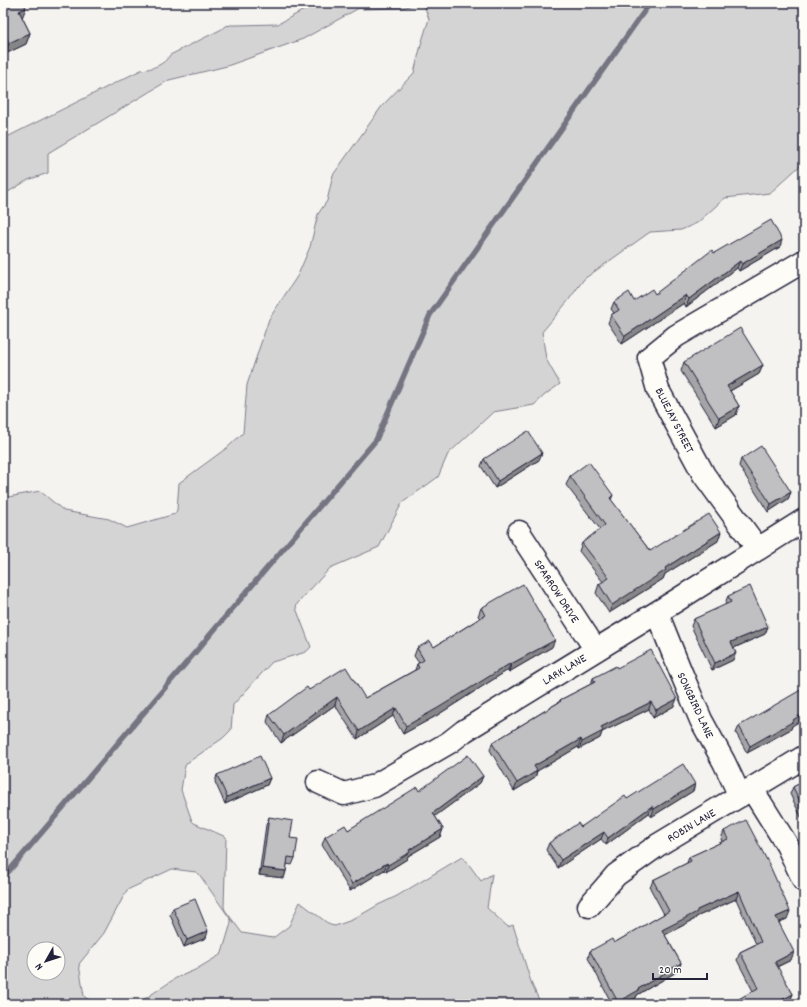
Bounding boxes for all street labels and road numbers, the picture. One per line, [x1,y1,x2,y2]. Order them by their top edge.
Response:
street label: BLUEJAY STREET [650,385,698,457]
street label: SPARROW DRIVE [529,557,583,627]
street label: LARK LANE [540,650,590,690]
street label: SONGBIRD LANE [672,670,718,742]
street label: ROBIN LANE [664,805,720,847]

